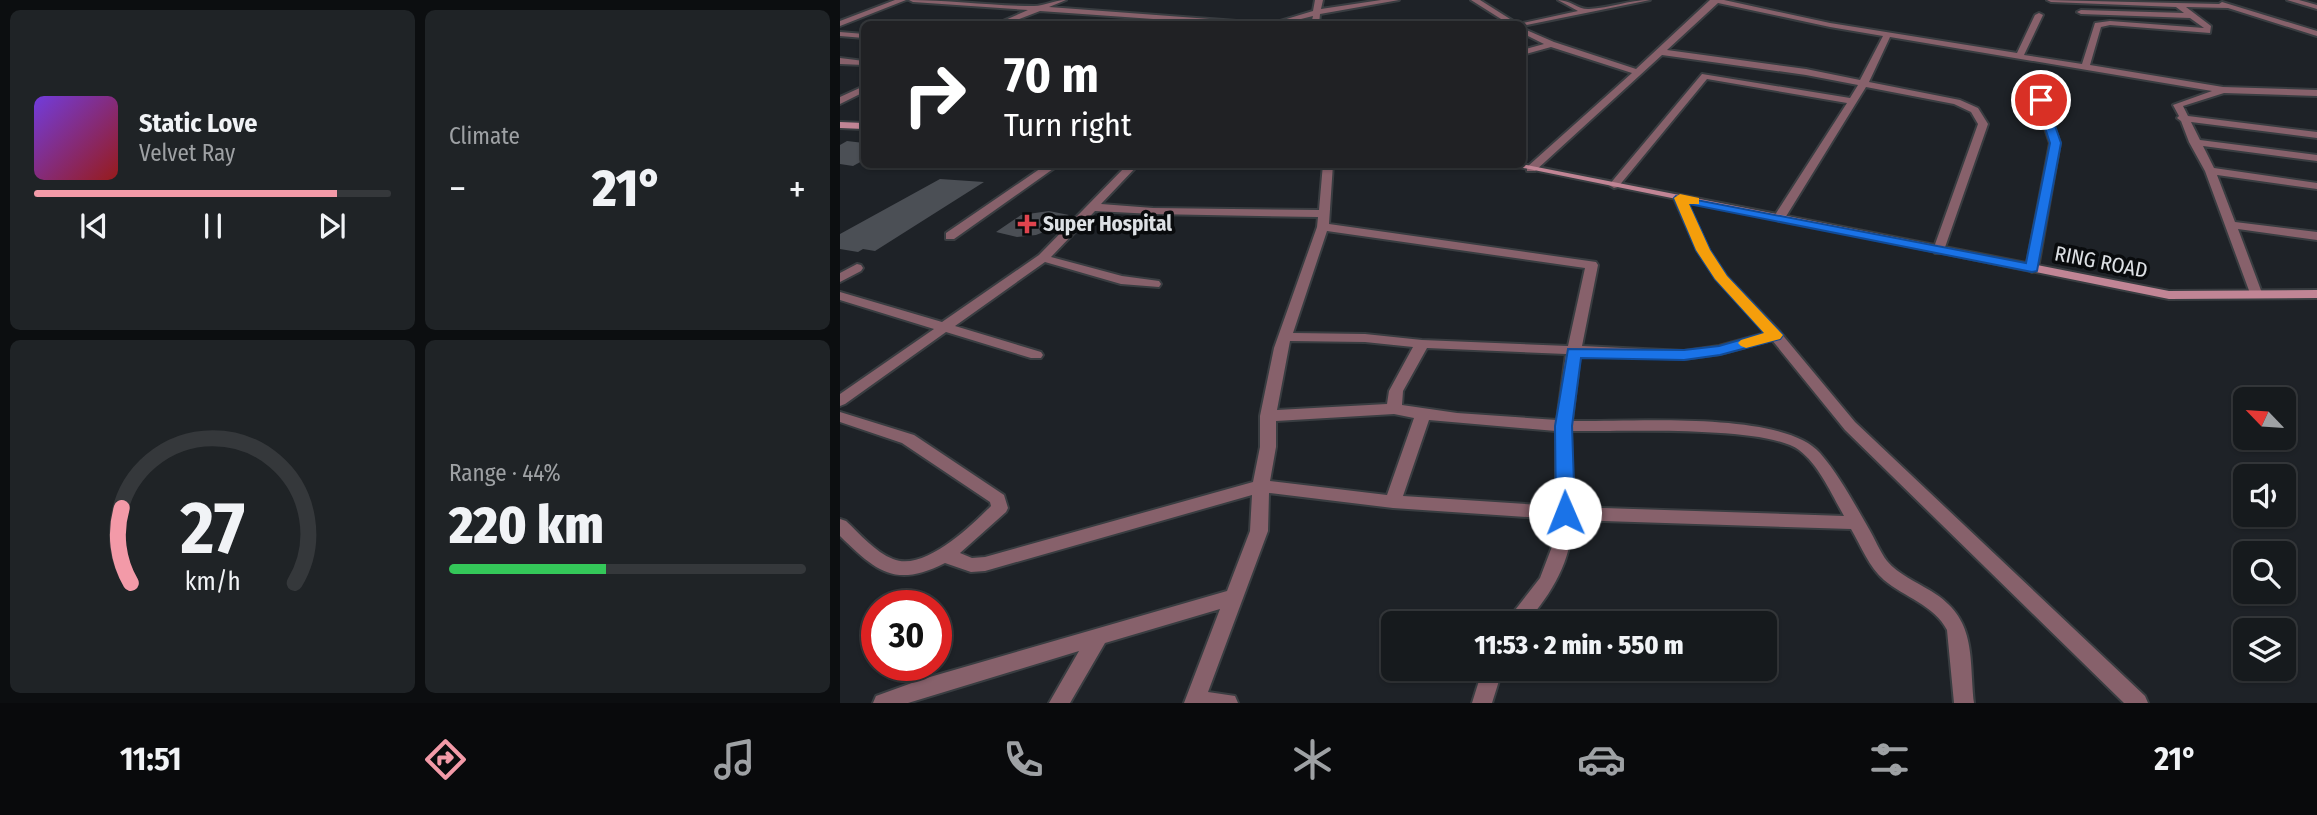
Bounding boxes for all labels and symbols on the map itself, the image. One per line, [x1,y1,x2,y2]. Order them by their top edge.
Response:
pin [2011,70,2071,130]
place label: Super Hospital [1043,211,1172,237]
marker: Super Hospital [1017,214,1037,234]
street label: RING ROAD [2052,240,2150,284]
north arrow [2233,387,2296,450]
position arrow [1528,476,1602,550]
speed limit sign: 30 [861,590,952,681]

